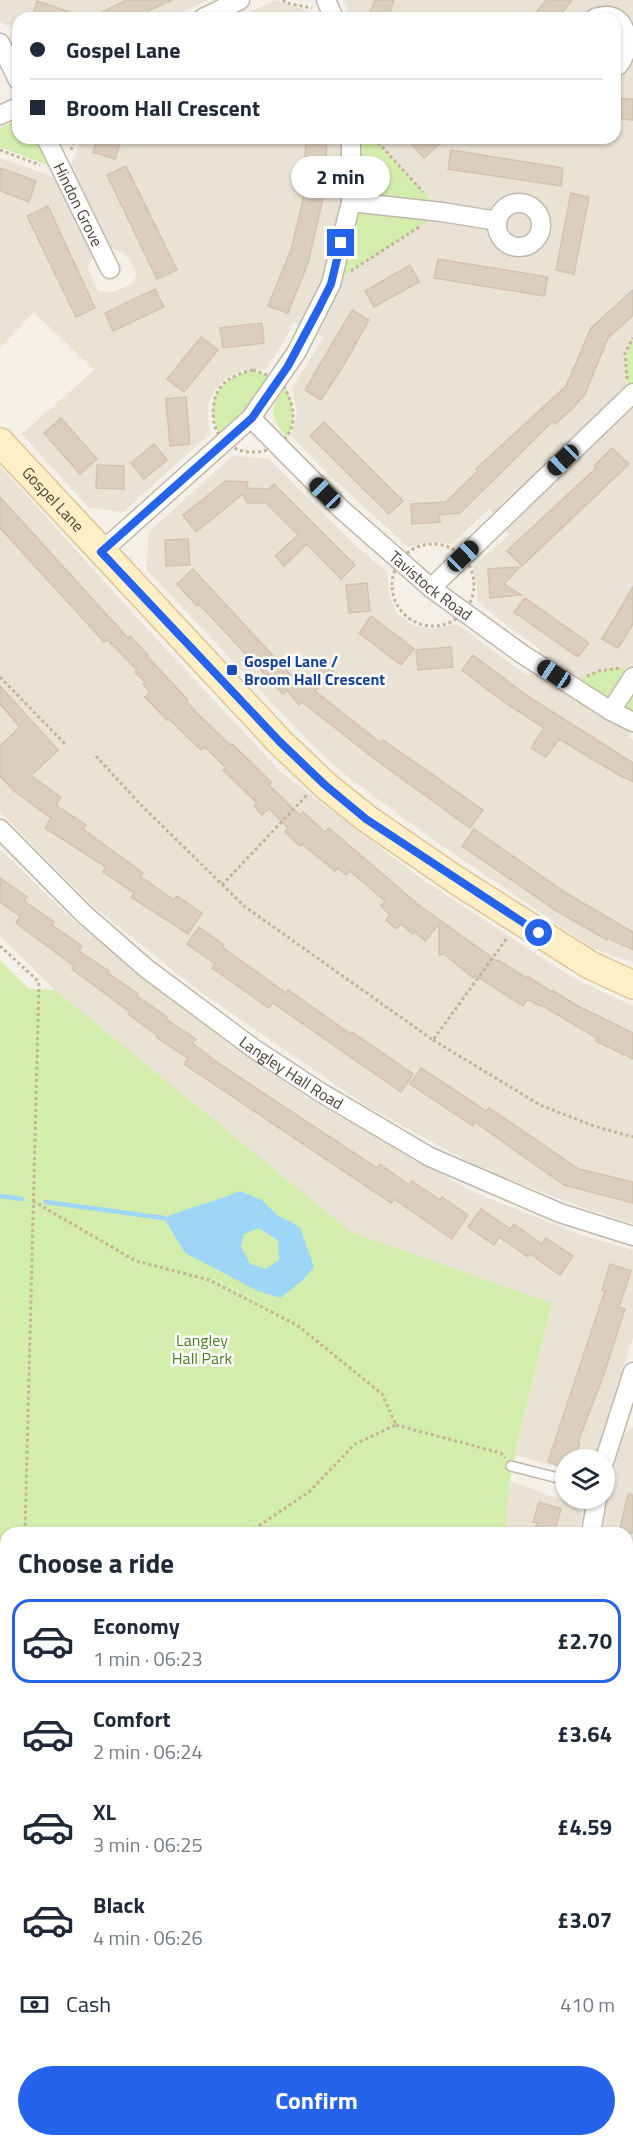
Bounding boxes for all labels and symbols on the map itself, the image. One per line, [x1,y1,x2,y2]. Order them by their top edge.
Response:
callout: 2 min [292,156,391,198]
street label: Hindon Grove [48,158,109,251]
route end [327,229,354,256]
car [544,441,582,479]
street label: Gospel Lane [16,461,90,537]
car [306,474,344,512]
car [444,537,482,575]
street label: Tavistock Road [384,545,477,626]
place label: Gospel Lane / Broom Hall Crescent [244,649,385,691]
car [534,657,574,691]
marker: Gospel Lane / Broom Hall Crescent [225,663,239,677]
route start [525,919,552,946]
street label: Langley Hall Road [234,1030,348,1115]
park label: Langley Hall Park [172,1328,233,1370]

